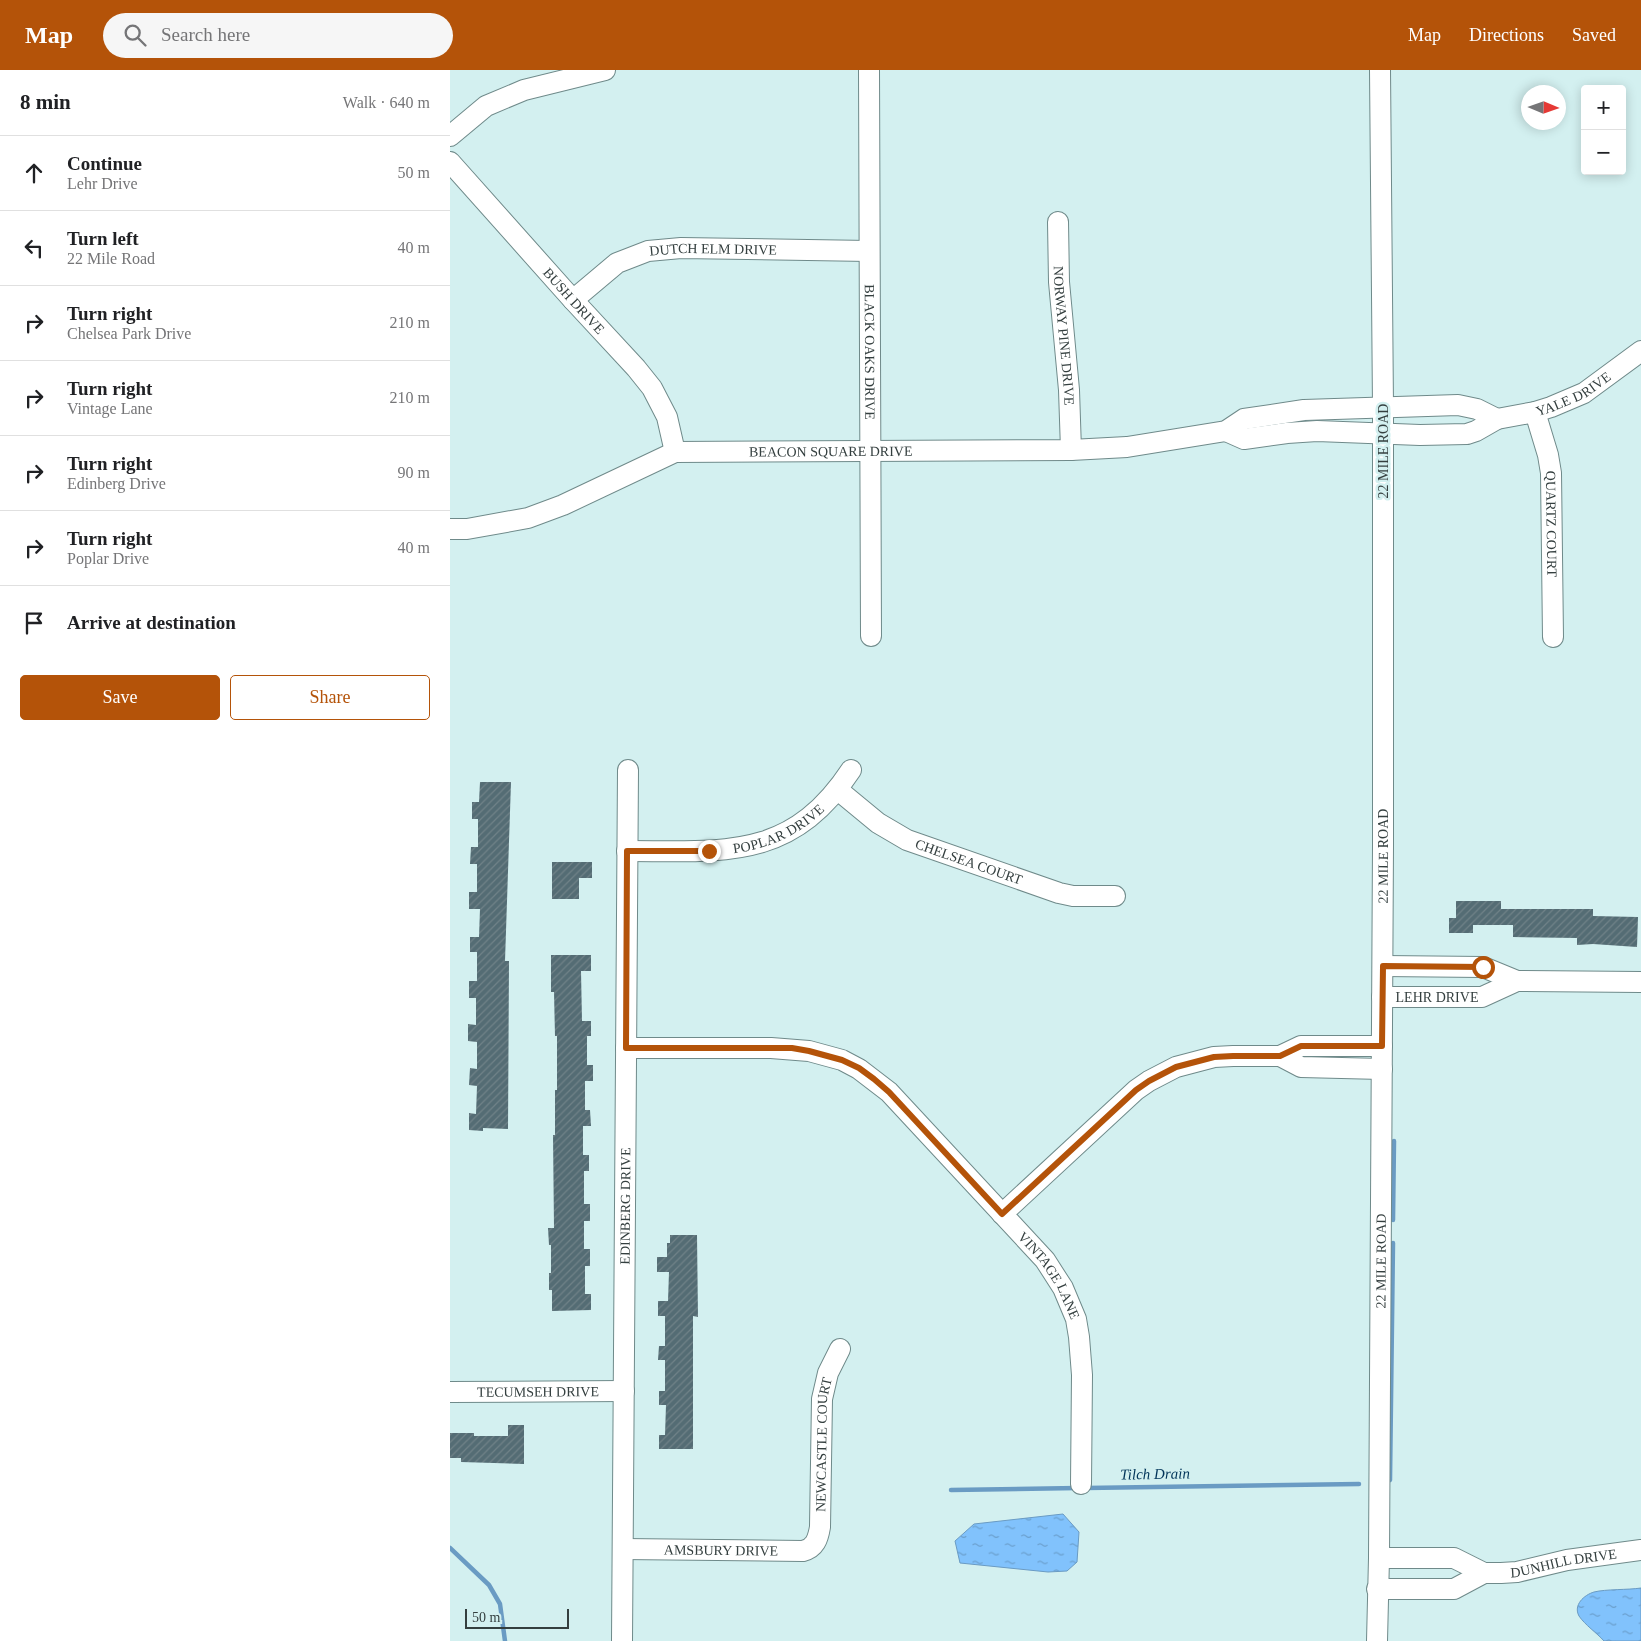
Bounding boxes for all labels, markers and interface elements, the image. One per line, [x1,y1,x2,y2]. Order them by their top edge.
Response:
search box [103,13,453,58]
icon: search [121,21,149,49]
text: Map [25,22,73,48]
text: Search here [161,24,250,45]
text: Map [1408,25,1441,45]
text: Directions [1469,25,1544,45]
text: Saved [1572,25,1616,45]
north arrow [1521,85,1566,130]
map controls [1581,85,1626,175]
button: + [1581,85,1626,130]
text: 8 min [20,90,71,114]
text: Walk · 640 m [343,94,430,111]
button: − [1581,130,1626,175]
text: Continue [67,153,142,174]
icon: ahead [20,159,48,187]
text: 50 m [398,164,430,181]
text: Lehr Drive [67,175,138,192]
text: Turn left [67,228,139,249]
icon: left [20,234,48,262]
text: 40 m [398,239,430,256]
street label: DUTCH ELM DRIVE [649,241,777,259]
text: 22 Mile Road [67,250,155,267]
street label: BUSH DRIVE [540,265,607,337]
street label: NORWAY PINE DRIVE [1051,266,1077,406]
street label: BLACK OAKS DRIVE [862,284,877,420]
text: Turn right [67,303,152,324]
icon: right [20,309,48,337]
text: 210 m [390,314,430,331]
text: Chelsea Park Drive [67,325,191,342]
street label: YALE DRIVE [1534,369,1614,419]
text: Turn right [67,378,152,399]
icon: right [20,384,48,412]
text: 210 m [390,389,430,406]
text: Vintage Lane [67,400,153,417]
street label: 22 MILE ROAD [1376,404,1391,498]
street label: BEACON SQUARE DRIVE [749,444,913,460]
text: Turn right [67,453,152,474]
icon: right [20,459,48,487]
text: 90 m [398,464,430,481]
street label: QUARTZ COURT [1543,471,1559,577]
text: Edinberg Drive [67,475,166,492]
text: Turn right [67,528,152,549]
icon: right [20,534,48,562]
text: 40 m [398,539,430,556]
text: Poplar Drive [67,550,149,567]
icon: arrive [20,609,48,637]
text: Arrive at destination [67,612,236,633]
button: Save [20,675,220,720]
button: Share [230,675,430,720]
street label: POPLAR DRIVE [732,801,827,856]
street label: 22 MILE ROAD [1376,809,1391,904]
street label: CHELSEA COURT [913,836,1025,888]
route end [698,840,721,863]
route start [1472,956,1495,979]
street label: LEHR DRIVE [1396,990,1478,1005]
street label: EDINBERG DRIVE [618,1147,633,1265]
street label: 22 MILE ROAD [1373,1214,1389,1309]
street label: VINTAGE LANE [1015,1229,1082,1322]
street label: NEWCASTLE COURT [813,1376,835,1512]
street label: TECUMSEH DRIVE [477,1384,599,1400]
water label: Tilch Drain [1120,1465,1190,1483]
street label: AMSBURY DRIVE [664,1542,778,1559]
street label: DUNHILL DRIVE [1510,1546,1618,1580]
scale bar [465,1606,569,1629]
text: 50 m [472,1610,500,1625]

